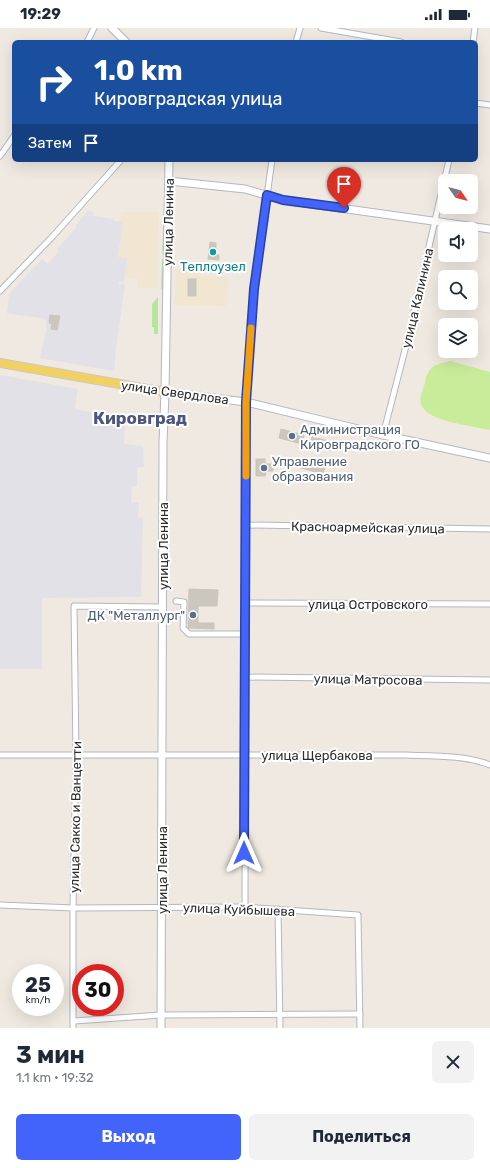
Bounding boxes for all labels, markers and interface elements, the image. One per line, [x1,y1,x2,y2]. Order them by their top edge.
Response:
text: 19:29 [20,5,61,23]
text: 1.0 km [94,54,183,87]
icon: right [28,56,80,108]
text: Кировградская улица [94,88,282,110]
icon: arrive [80,132,102,154]
text: Затем [28,134,72,152]
pin [327,167,361,208]
icon: arrive [333,173,355,195]
north arrow [438,174,478,214]
map controls [438,174,478,358]
street label: улица Ленина [160,178,177,266]
button: sound [438,222,478,262]
marker: Теплоузел [208,247,218,257]
street label: улица Калинина [399,247,436,350]
place label: Теплоузел [180,259,246,274]
button: search [438,270,478,310]
button: layers [438,318,478,358]
street label: улица Свердлова [120,377,230,407]
district label: Кировград [93,408,187,428]
place label: Администрация Кировградского ГО [300,422,420,452]
marker: Администрация Кировградского ГО [287,431,297,441]
place label: Управление образования [272,454,353,484]
marker: Управление образования [259,463,269,473]
street label: улица Ленина [156,502,171,590]
street label: Красноармейская улица [291,519,445,536]
street label: улица Островского [308,597,428,612]
place label: ДК "Металлург" [88,608,185,623]
marker: ДК "Металлург" [188,610,198,620]
street label: улица Матросова [313,671,423,688]
street label: улица Сакко и Ванцетти [67,741,84,893]
street label: улица Щербакова [261,748,373,763]
street label: улица Ленина [155,826,170,914]
position arrow [223,832,265,874]
street label: улица Куйбышева [183,900,295,919]
speed limit sign: 30 [72,964,124,1016]
text: 25 [25,973,51,997]
text: km/h [26,994,50,1006]
text: 3 мин [16,1041,85,1069]
button: close [432,1041,474,1083]
text: 1.1 km · 19:32 [16,1070,94,1085]
button: Выход [16,1114,241,1160]
button: Поделиться [249,1114,474,1160]

